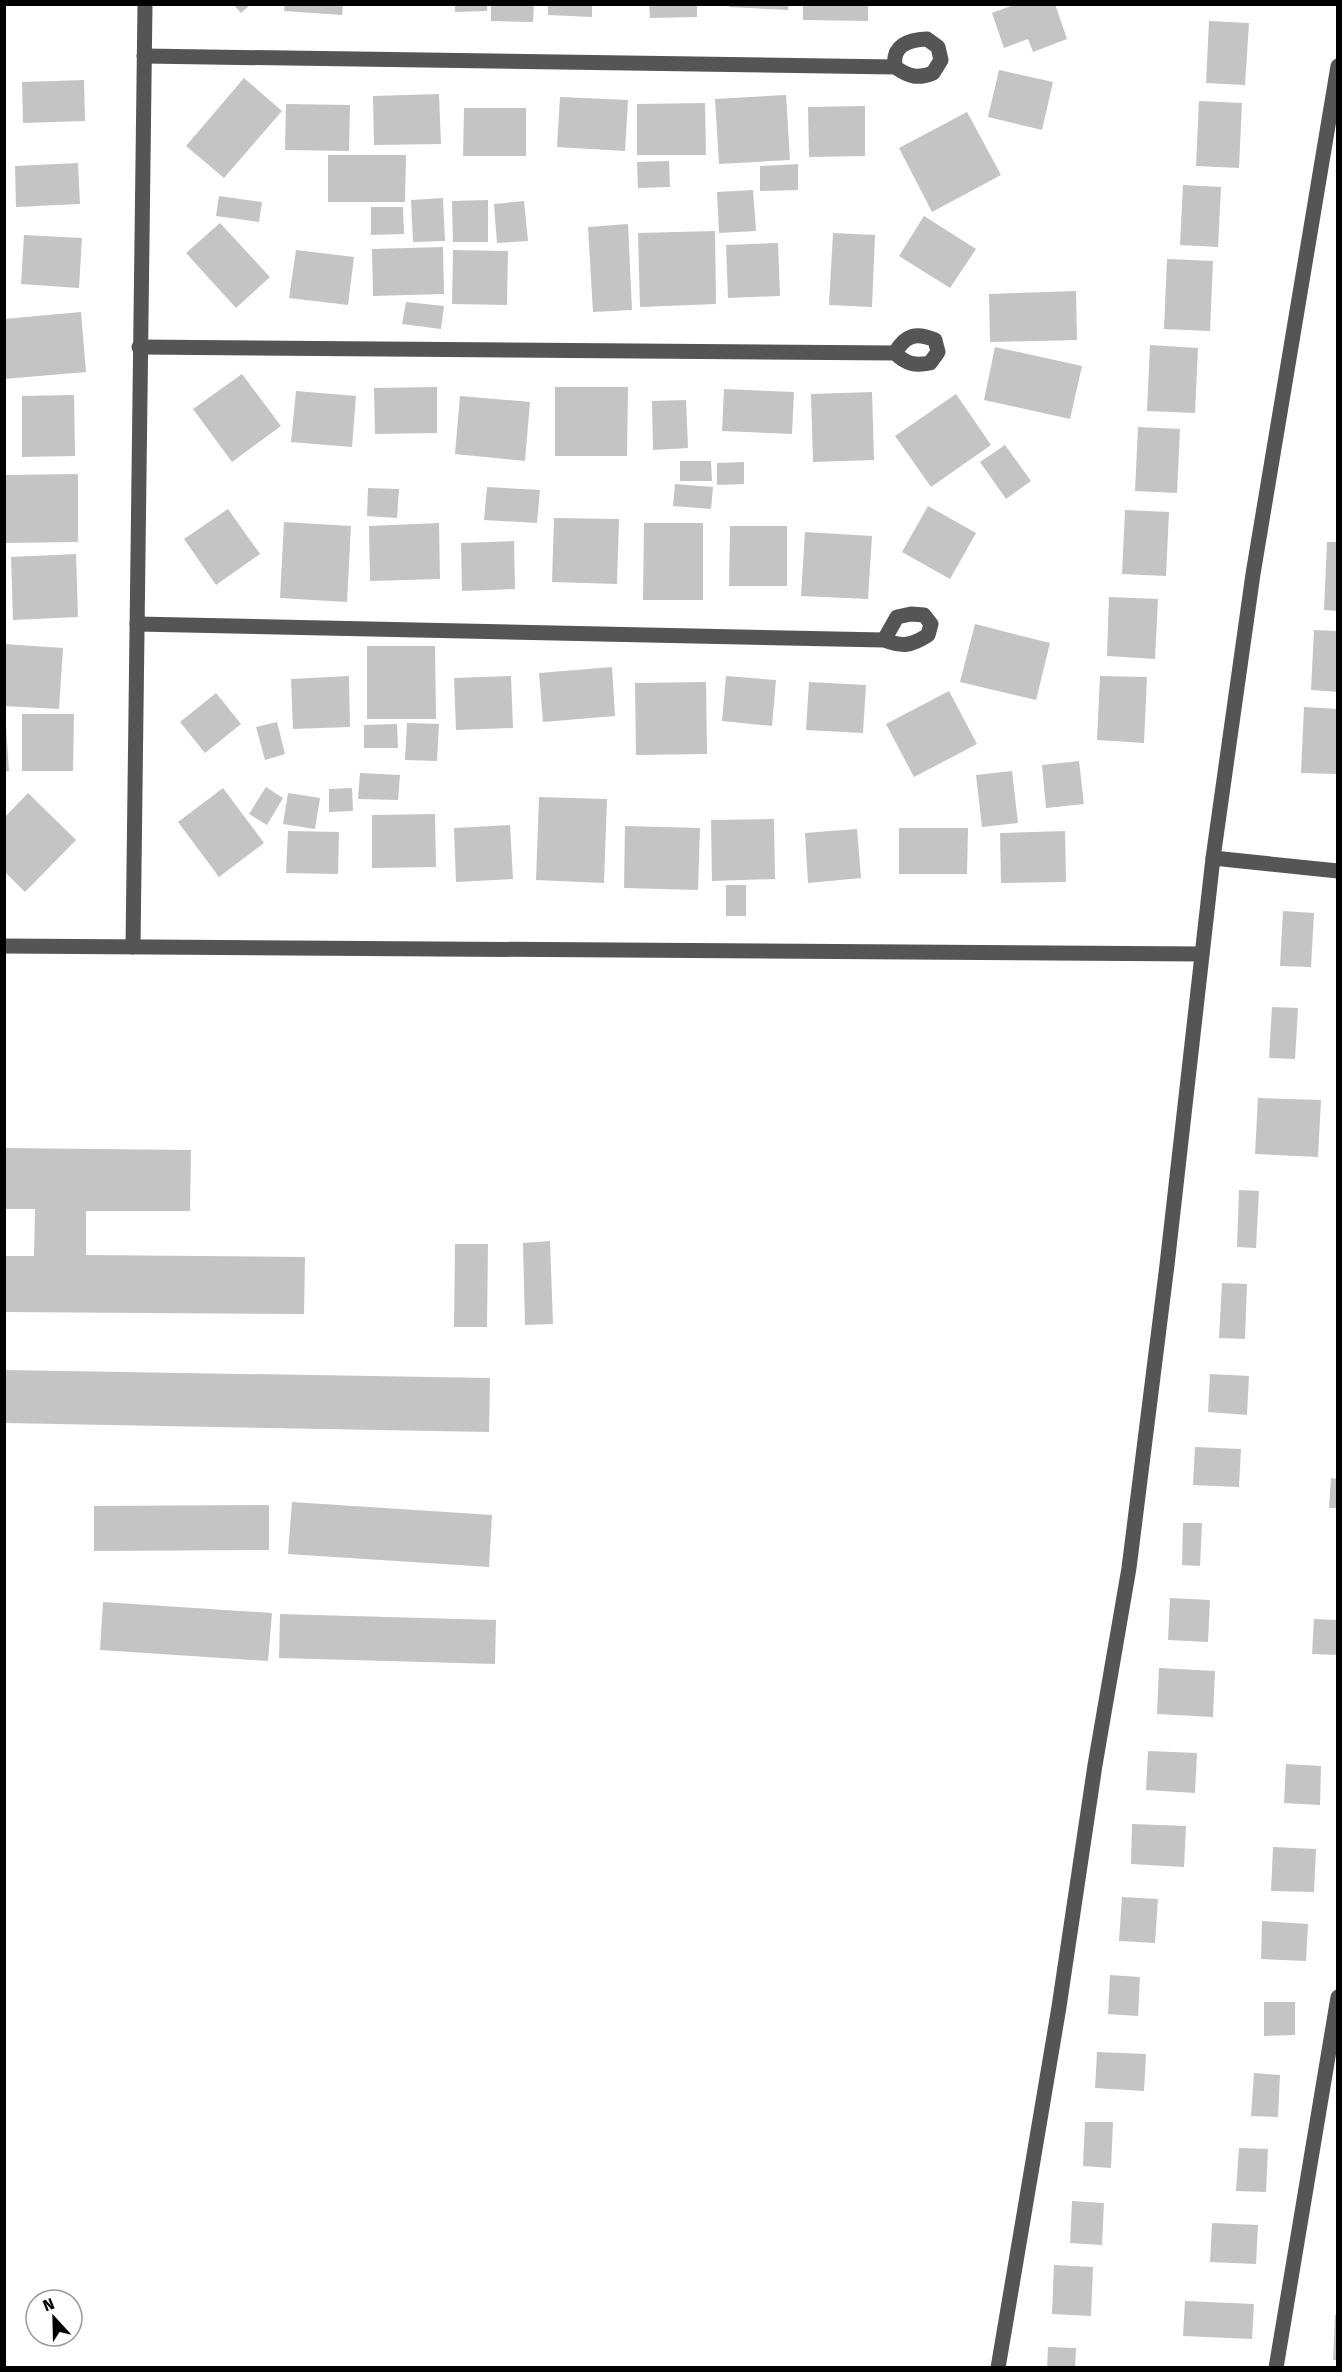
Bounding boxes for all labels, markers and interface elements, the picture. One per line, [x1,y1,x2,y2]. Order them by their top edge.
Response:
north arrow [24,2288,84,2348]
text: N [40,2294,57,2315]

